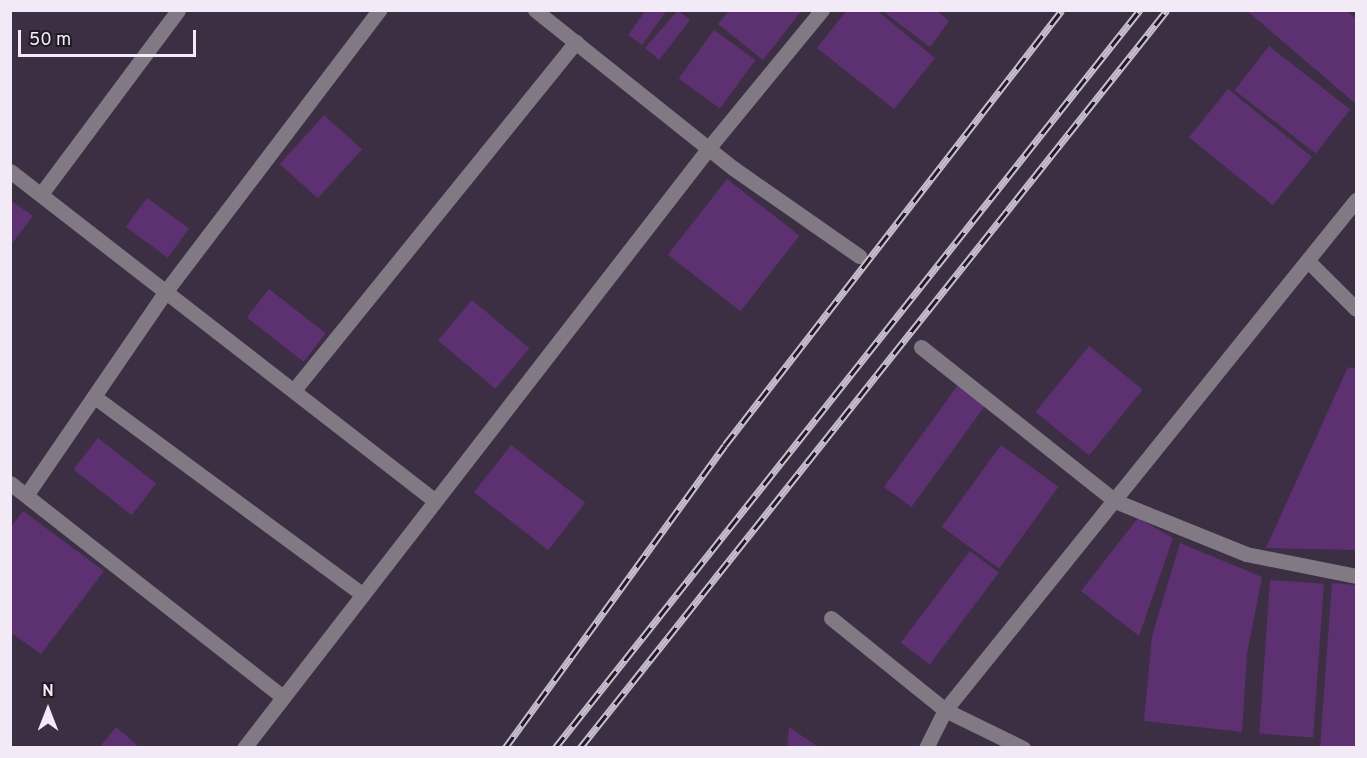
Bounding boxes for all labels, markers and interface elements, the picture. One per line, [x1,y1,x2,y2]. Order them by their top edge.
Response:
scale bar [21,18,200,56]
text: 50 m [29,29,71,52]
north arrow [18,680,78,740]
text: N [42,682,54,702]

